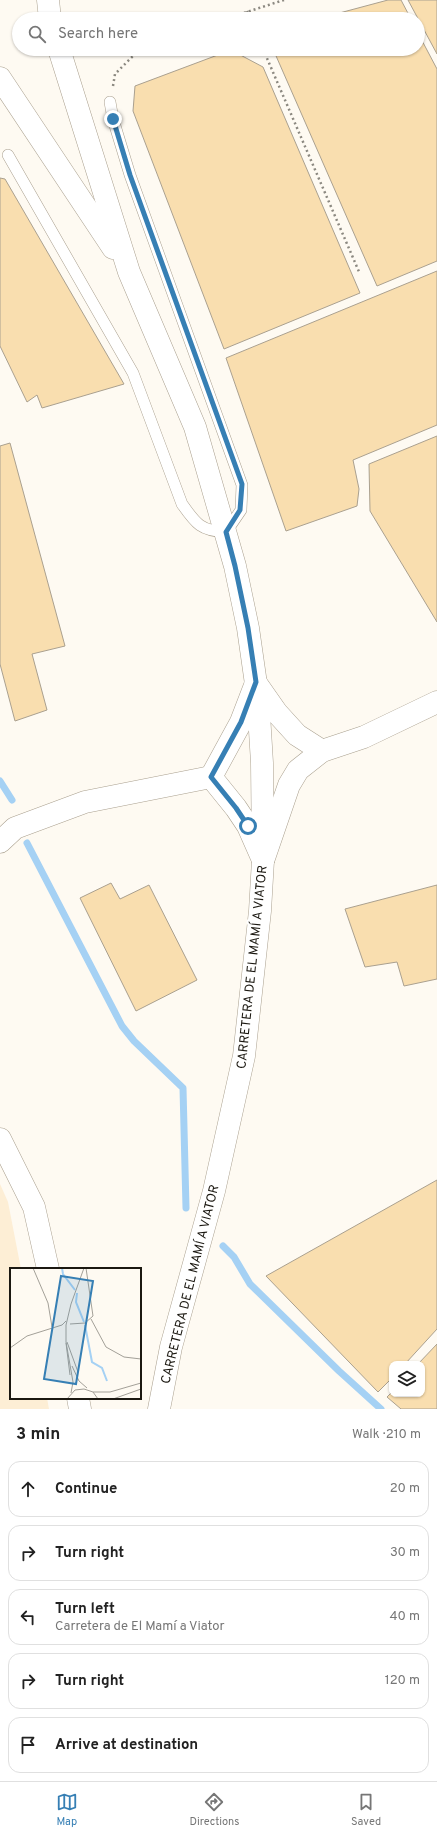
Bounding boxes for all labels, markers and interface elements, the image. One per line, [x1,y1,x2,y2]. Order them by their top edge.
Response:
search box [12,12,425,56]
icon: search [26,23,48,45]
text: Search here [58,25,138,44]
route end [104,110,122,128]
route start [239,817,257,835]
street label: CARRETERA DE EL MAMÍ A VIATOR [232,864,272,1070]
street label: CARRETERA DE EL MAMÍ A VIATOR [156,1183,223,1386]
inset map [10,1268,141,1399]
map controls [389,1361,425,1397]
button: layers [389,1361,425,1397]
text: 3 min [16,1424,60,1446]
text: Walk · 210 m [352,1427,421,1443]
icon: ahead [17,1478,39,1500]
text: Continue [55,1480,117,1499]
text: 20 m [390,1481,420,1497]
icon: right [17,1542,39,1564]
text: Turn right [55,1544,124,1563]
text: 30 m [390,1545,420,1561]
text: Turn left [55,1600,115,1619]
icon: left [17,1606,39,1628]
text: 40 m [390,1609,420,1625]
text: Carretera de El Mamí a Viator [55,1619,224,1635]
icon: right [17,1670,39,1692]
text: Turn right [55,1672,124,1691]
text: 120 m [385,1673,420,1689]
icon: arrive [17,1734,39,1756]
text: Arrive at destination [55,1736,198,1755]
tab: Map [56,1791,78,1829]
tab: Directions [189,1791,239,1829]
tab: Saved [351,1791,381,1829]

